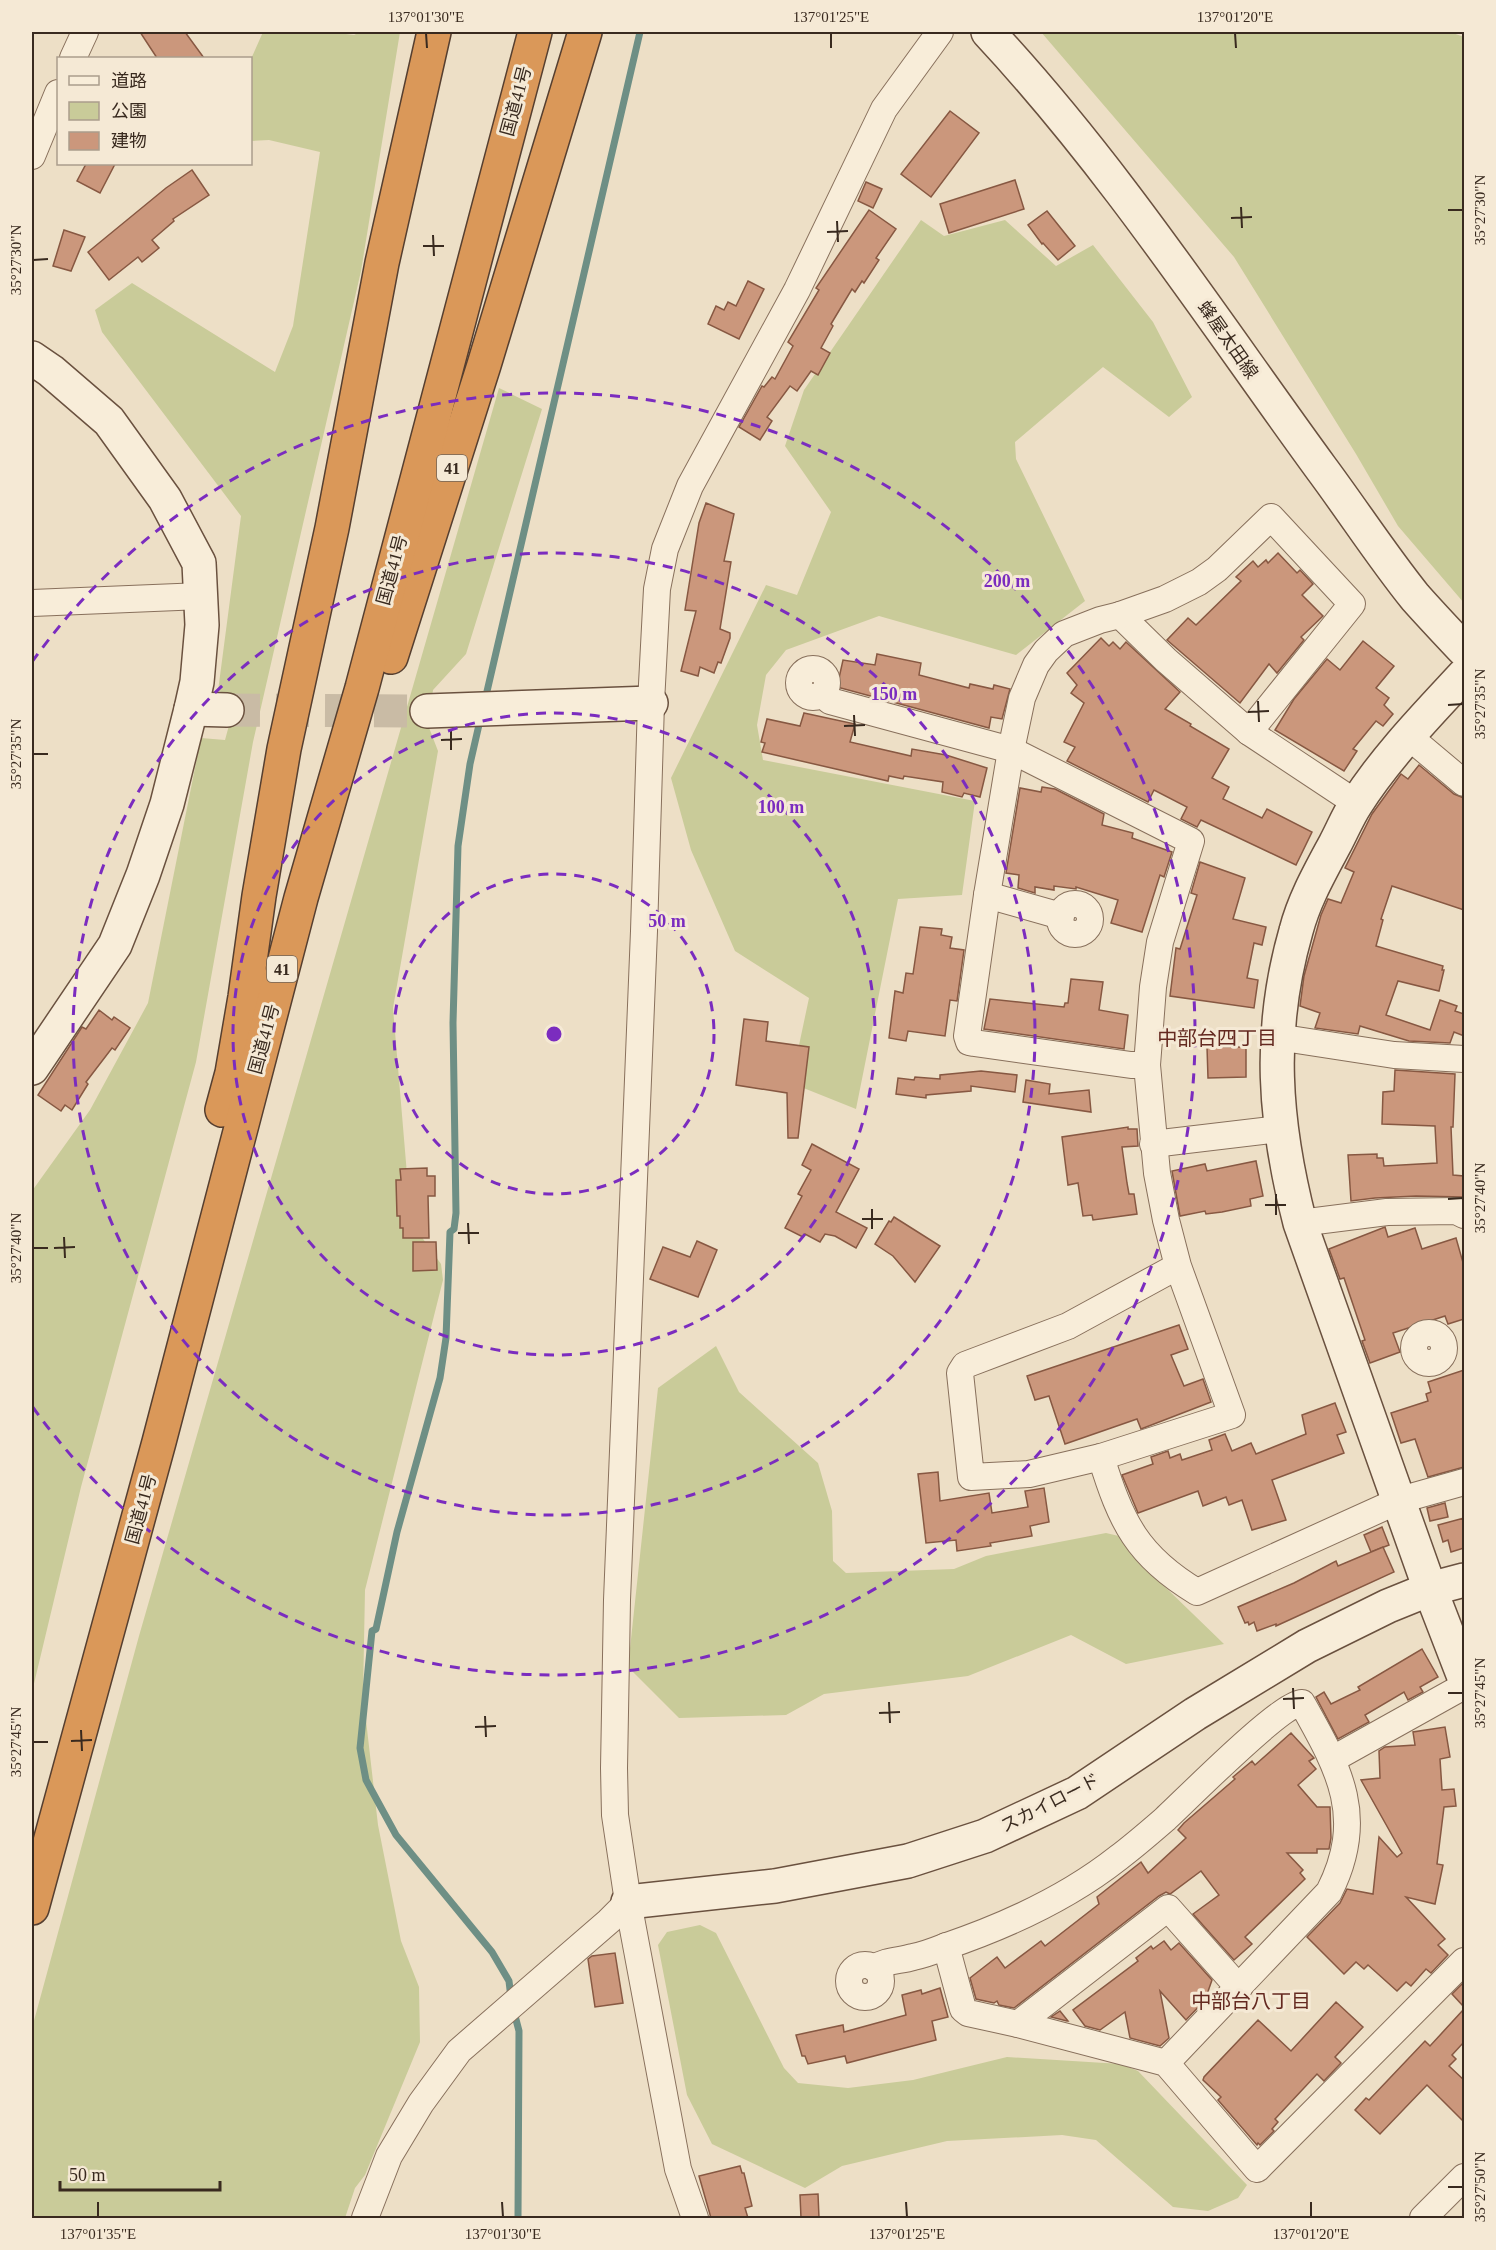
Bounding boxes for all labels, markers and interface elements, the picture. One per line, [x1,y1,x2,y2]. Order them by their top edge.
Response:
text: 137°01'30"E [388,9,464,25]
text: 137°01'25"E [793,9,869,25]
text: 137°01'20"E [1197,9,1273,25]
legend [57,57,252,165]
street label: 国道41号 [497,64,535,138]
text: 道路 [111,71,147,91]
text: 公園 [111,101,147,121]
text: 建物 [111,131,147,151]
text: 35°27'30"N [1472,175,1488,245]
text: 35°27'30"N [8,225,24,295]
street label: 蜂屋太田線 [1194,297,1262,383]
road number: 41 [437,455,467,481]
street label: 国道41号 [373,533,411,607]
text: 200 m [984,571,1030,591]
text: 35°27'35"N [1472,669,1488,739]
text: 150 m [871,684,917,704]
text: 35°27'35"N [8,719,24,789]
text: 100 m [758,797,804,817]
text: 50 m [648,911,686,931]
road number: 41 [267,956,297,982]
street label: 国道41号 [245,1002,283,1076]
centre of rings [544,1024,564,1044]
district label: 中部台四丁目 [1157,1027,1277,1049]
text: 35°27'40"N [1472,1163,1488,1233]
text: 35°27'40"N [8,1213,24,1283]
street label: 国道41号 [122,1472,160,1546]
text: 35°27'45"N [1472,1658,1488,1728]
text: 35°27'45"N [8,1707,24,1777]
street label: スカイロード [997,1770,1103,1836]
district label: 中部台八丁目 [1191,1990,1311,2012]
text: 35°27'50"N [1472,2152,1488,2222]
scale bar [60,2154,220,2192]
text: 50 m [69,2165,106,2185]
text: 137°01'35"E [60,2226,136,2242]
text: 137°01'30"E [465,2226,541,2242]
text: 137°01'25"E [869,2226,945,2242]
text: 137°01'20"E [1273,2226,1349,2242]

